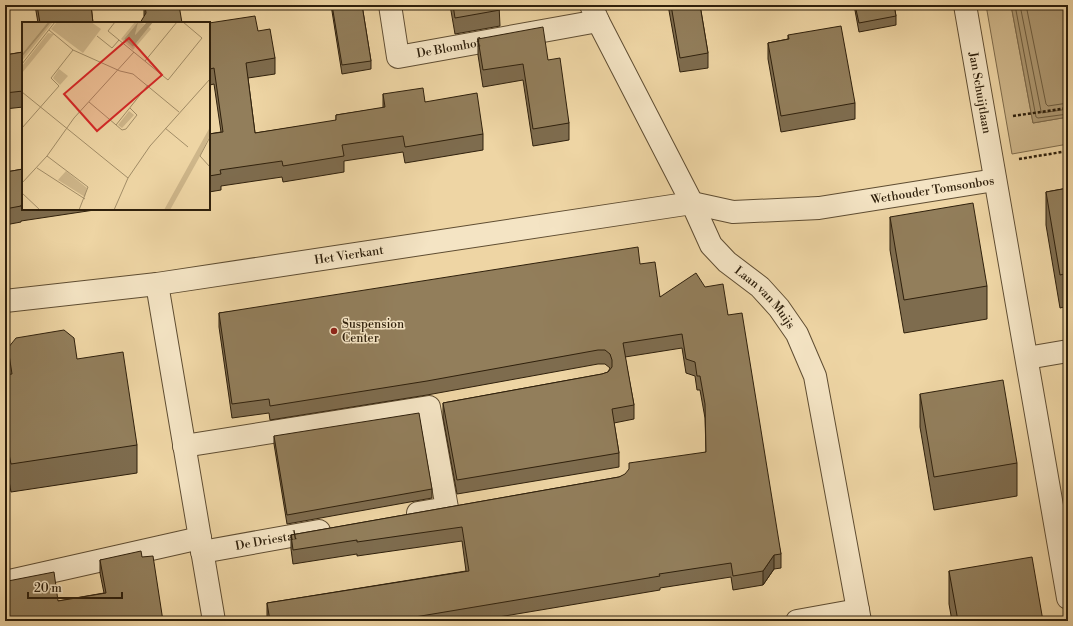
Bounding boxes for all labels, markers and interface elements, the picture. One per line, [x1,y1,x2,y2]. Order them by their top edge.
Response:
inset map [22,22,210,210]
street label: De Blomhof [415,35,483,62]
street label: Jan Schuijtlaan [965,50,994,135]
street label: Wethouder Tomsonbos [869,173,995,208]
street label: Het Vierkant [313,243,385,268]
street label: Laan van Muijs [731,263,798,332]
place label: Suspension Center [342,317,404,346]
marker: Suspension Center [329,326,339,336]
street label: De Driestal [234,528,298,554]
scale bar [28,574,122,600]
text: 20 m [34,581,62,596]

